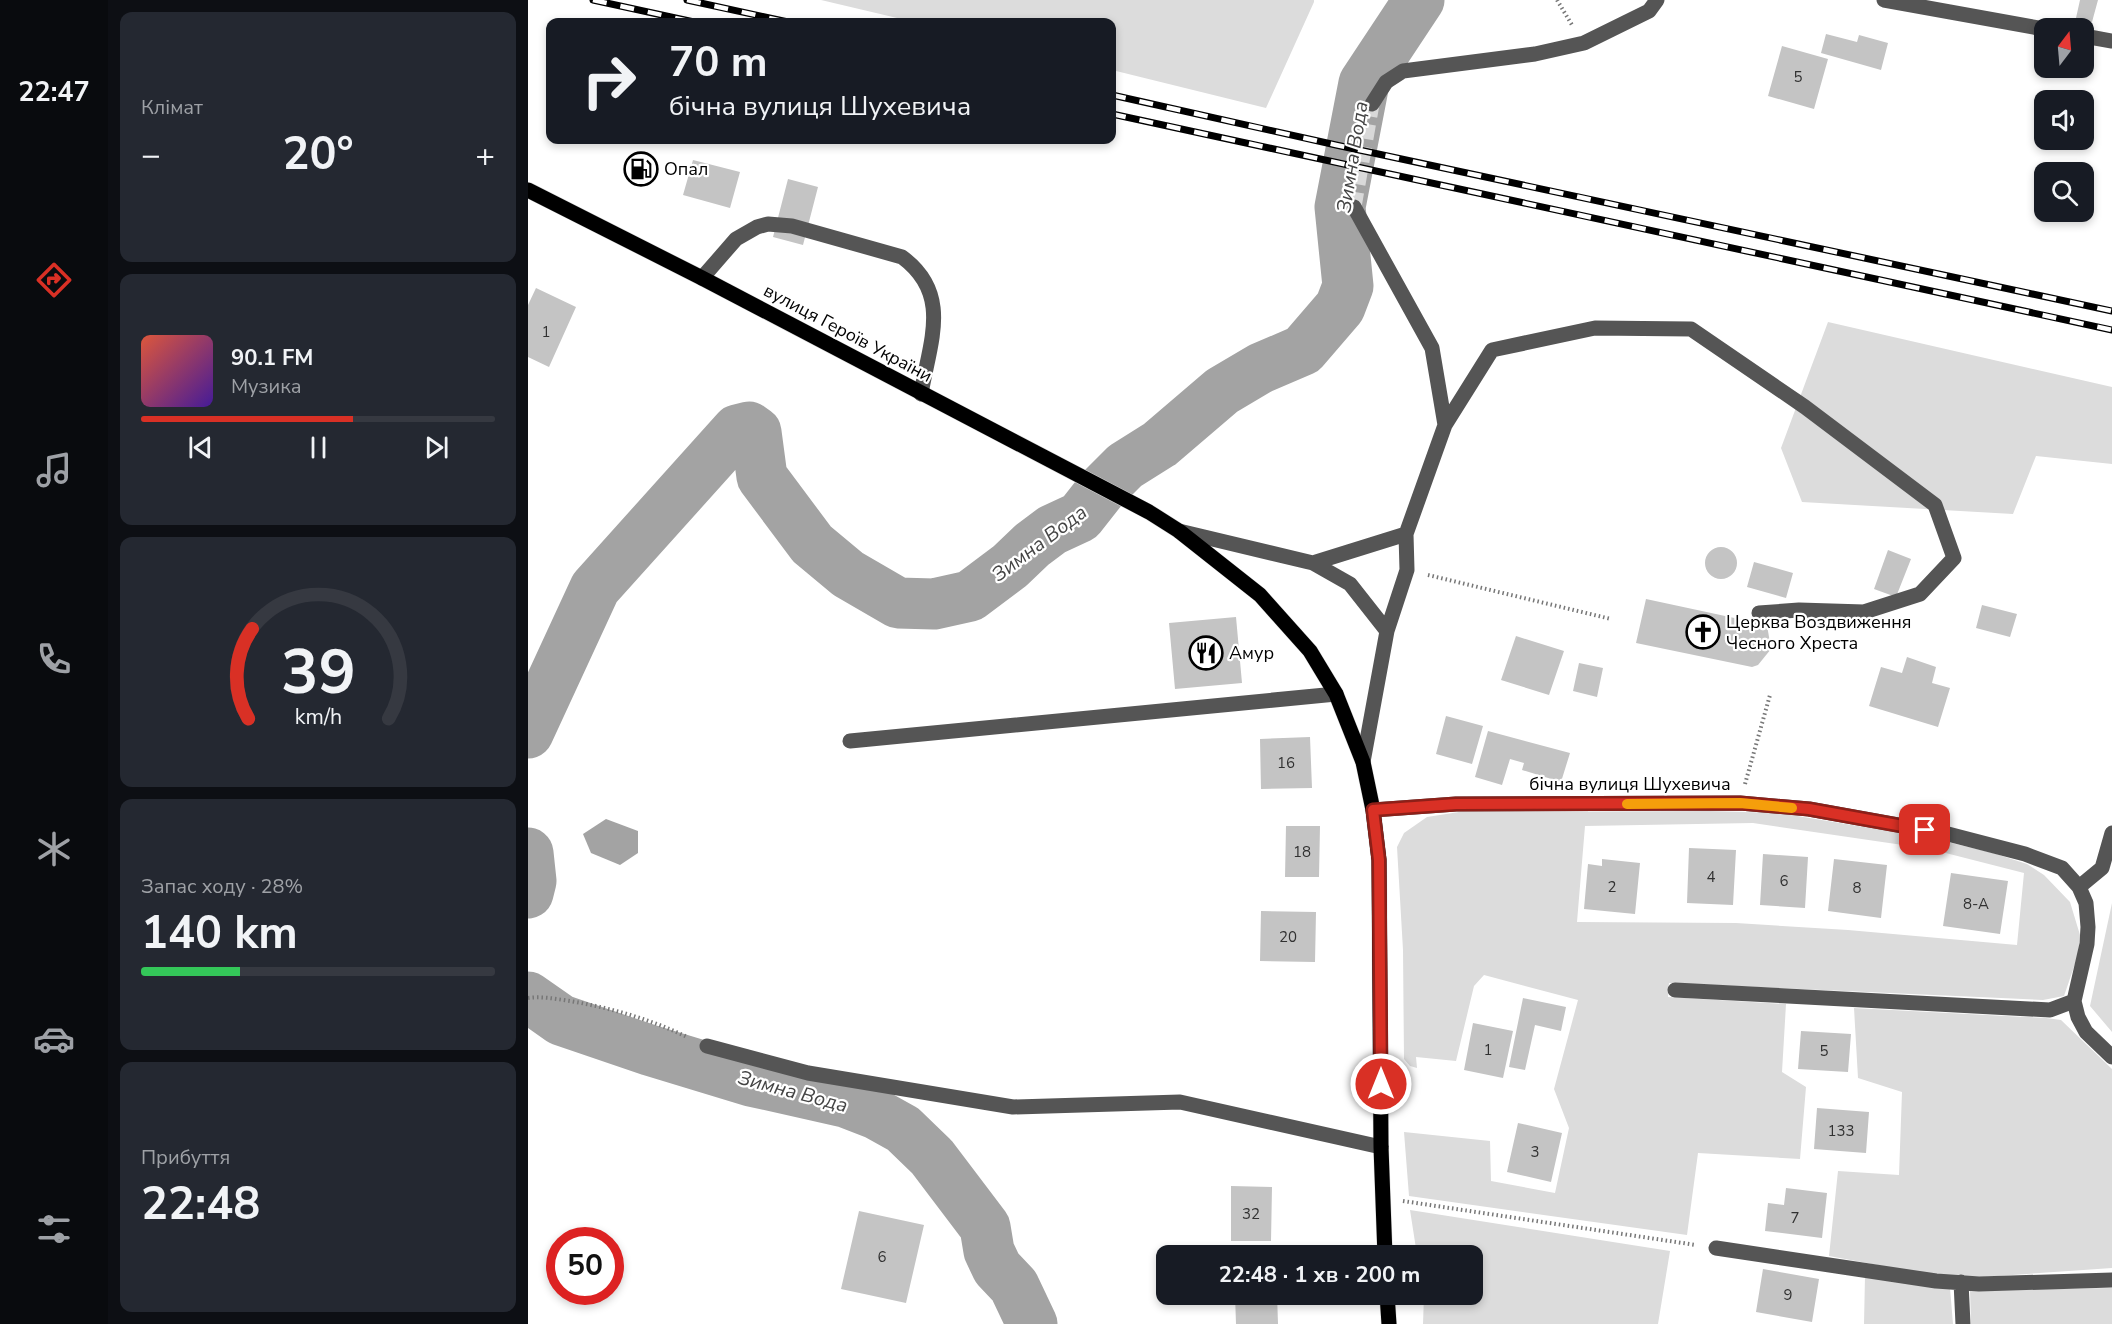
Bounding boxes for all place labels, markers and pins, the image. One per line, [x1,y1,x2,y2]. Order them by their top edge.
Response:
fuel station icon: Опал [623,151,659,187]
place label: Опал [664,157,708,181]
place label: Церква Воздвиження Чесного Хреста [1726,610,1912,655]
church icon: Церква Воздвиження Чесного Хреста [1685,614,1721,650]
restaurant icon: Амур [1188,635,1224,671]
place label: Амур [1229,641,1274,665]
pin [1899,804,1950,855]

